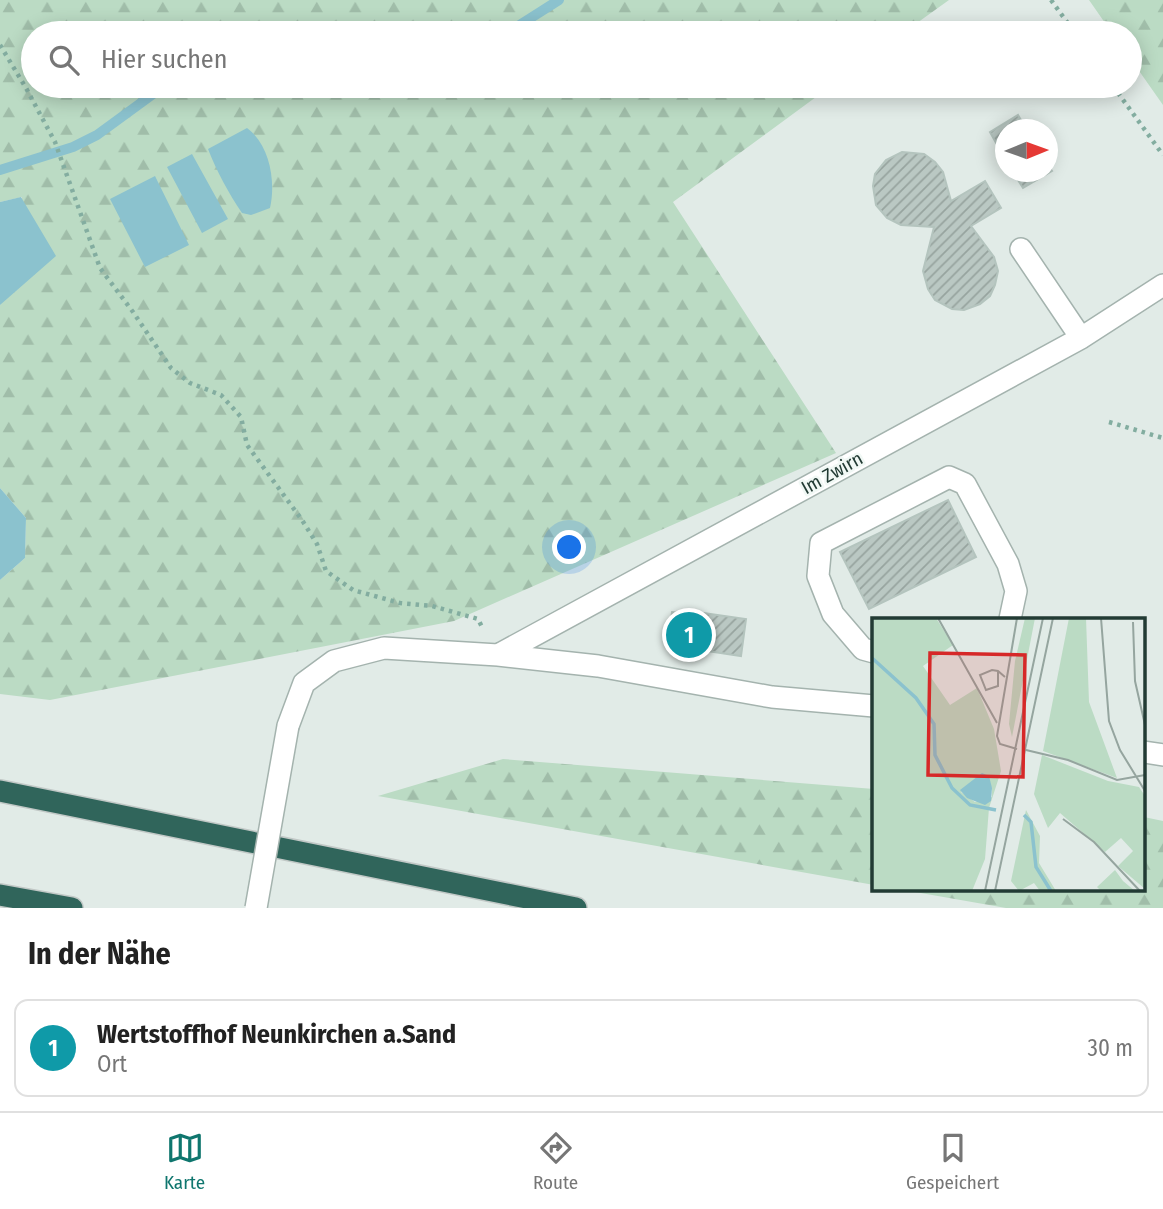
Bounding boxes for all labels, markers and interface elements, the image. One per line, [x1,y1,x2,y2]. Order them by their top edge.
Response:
search box [21,21,1142,98]
icon: search [45,41,83,79]
text: Hier suchen [101,44,227,75]
north arrow [995,119,1058,182]
street label: Im Zwirn [797,447,867,499]
your location [552,530,586,564]
pin: 1 [666,609,712,661]
inset map [872,618,1146,890]
text: In der Nähe [28,936,171,972]
text: Wertstoffhof Neunkirchen a.Sand [97,1019,456,1050]
text: 1 [48,1034,58,1062]
text: 30 m [1088,1034,1133,1062]
text: Ort [97,1050,127,1078]
tab: Karte [164,1129,205,1194]
tab: Route [533,1129,578,1194]
tab: Gespeichert [906,1129,999,1194]

